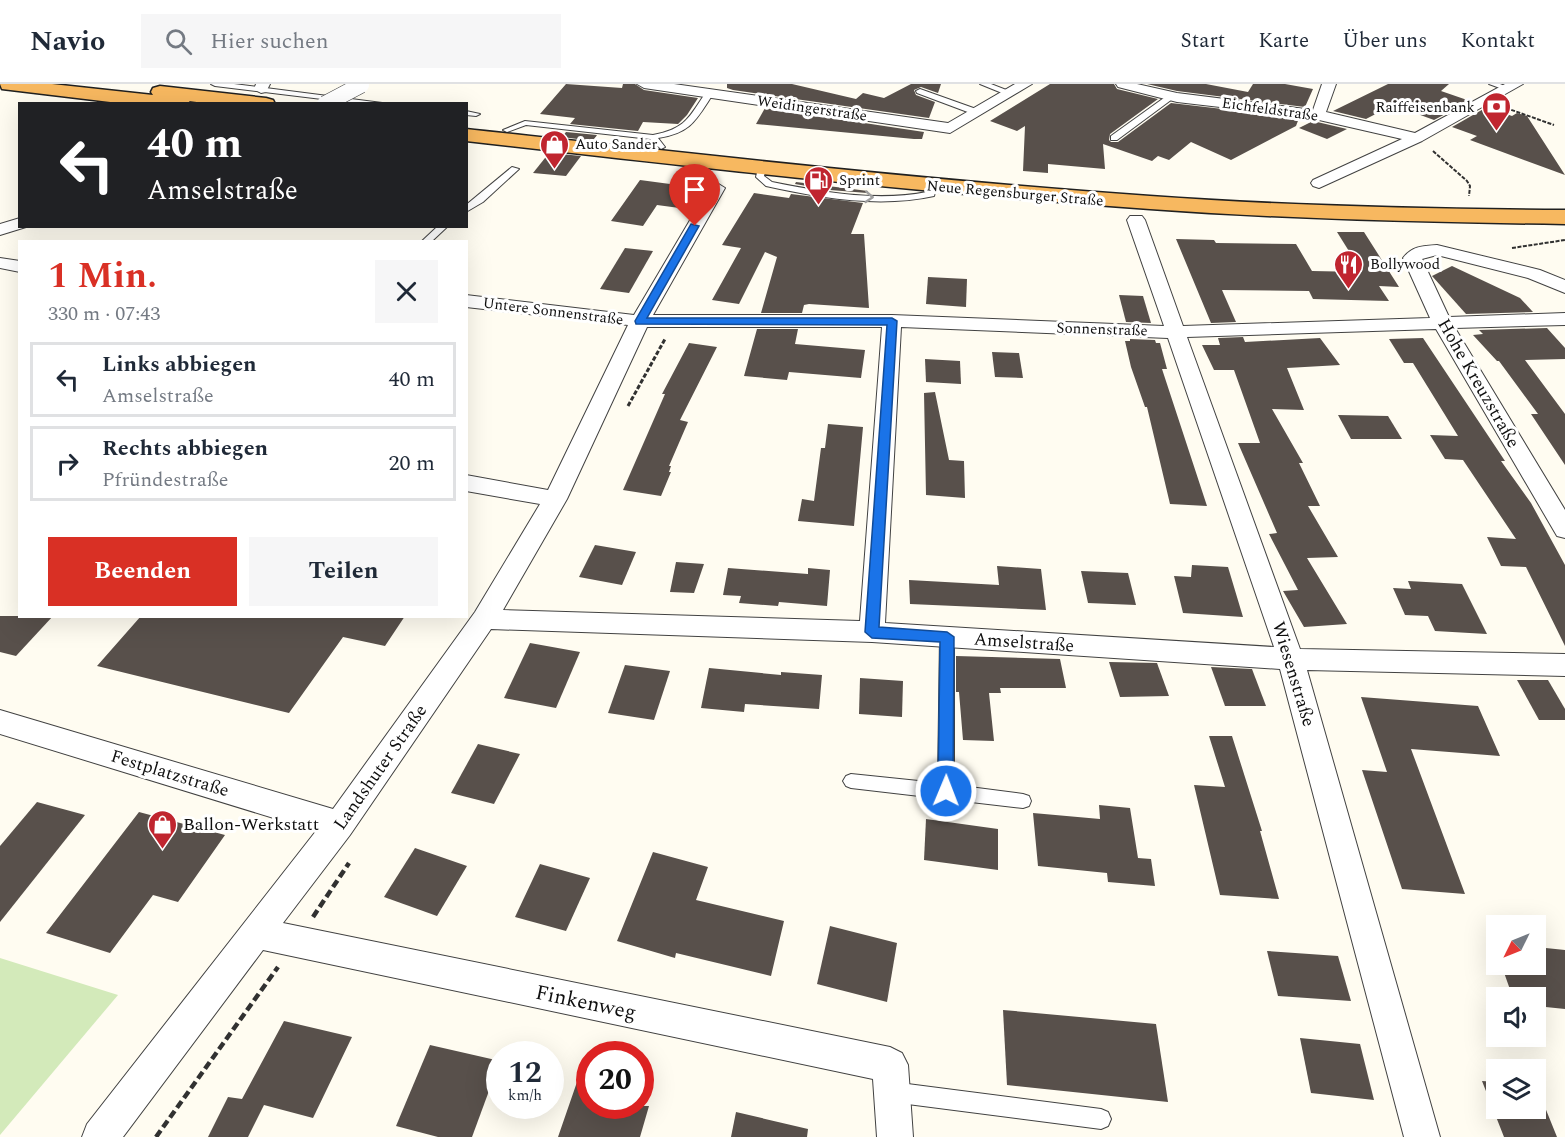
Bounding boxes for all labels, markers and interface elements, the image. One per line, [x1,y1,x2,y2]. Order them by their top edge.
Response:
search box [141,14,561,68]
text: Navio [30,20,105,63]
icon: search [162,25,195,58]
text: Hier suchen [210,25,329,58]
text: Start [1180,25,1225,57]
text: Karte [1258,25,1309,57]
text: Über uns [1342,25,1427,57]
text: Kontakt [1460,25,1535,57]
street label: Weidingerstraße [755,89,868,128]
street label: Eichfeldstraße [1220,91,1320,128]
bank icon: Raiffeisenbank [1480,91,1512,133]
place label: Raiffeisenbank [1375,96,1475,119]
text: 40 m [147,113,242,176]
icon: left [48,126,126,204]
shop icon: Auto Sander [538,128,570,170]
place label: Auto Sander [575,133,658,156]
pin [669,164,720,226]
fuel station icon: Sprint [802,164,834,206]
place label: Sprint [839,169,880,192]
text: Amselstraße [147,170,298,212]
icon: arrive [678,173,711,206]
street label: Neue Regensburger Straße [926,174,1104,213]
one-way arrow [864,190,873,203]
restaurant icon: Bollywood [1333,248,1365,290]
text: 1 Min. [48,249,157,304]
place label: Bollywood [1370,253,1440,276]
button: close [375,260,438,323]
street label: Untere Sonnenstraße [481,291,625,332]
text: 330 m · 07:43 [48,299,160,329]
street label: Hohe Kreuzstraße [1431,314,1527,453]
street label: Sonnenstraße [1056,316,1148,343]
text: Links abbiegen [102,348,257,381]
icon: left [51,363,84,396]
text: 40 m [389,363,435,396]
text: Amselstraße [102,381,214,411]
text: Rechts abbiegen [102,432,268,465]
icon: right [51,447,84,480]
text: 20 m [389,447,435,480]
text: Pfründestraße [102,465,228,495]
button: Beenden [48,537,237,606]
button: Teilen [249,537,438,606]
street label: Wiesenstraße [1265,618,1322,730]
street label: Amselstraße [973,626,1075,659]
street label: Landshuter Straße [327,699,434,836]
street label: Festplatzstraße [107,743,232,804]
position arrow [914,759,978,823]
shop icon: Ballon-Werkstatt [146,808,178,850]
place label: Ballon-Werkstatt [183,811,319,838]
north arrow [1486,915,1546,975]
map controls [1486,915,1546,1119]
street label: Finkenweg [532,977,639,1029]
button: sound [1486,987,1546,1047]
speed limit sign: 20 [576,1041,654,1119]
text: 12 [508,1050,542,1096]
button: layers [1486,1059,1546,1119]
text: km/h [508,1084,542,1107]

